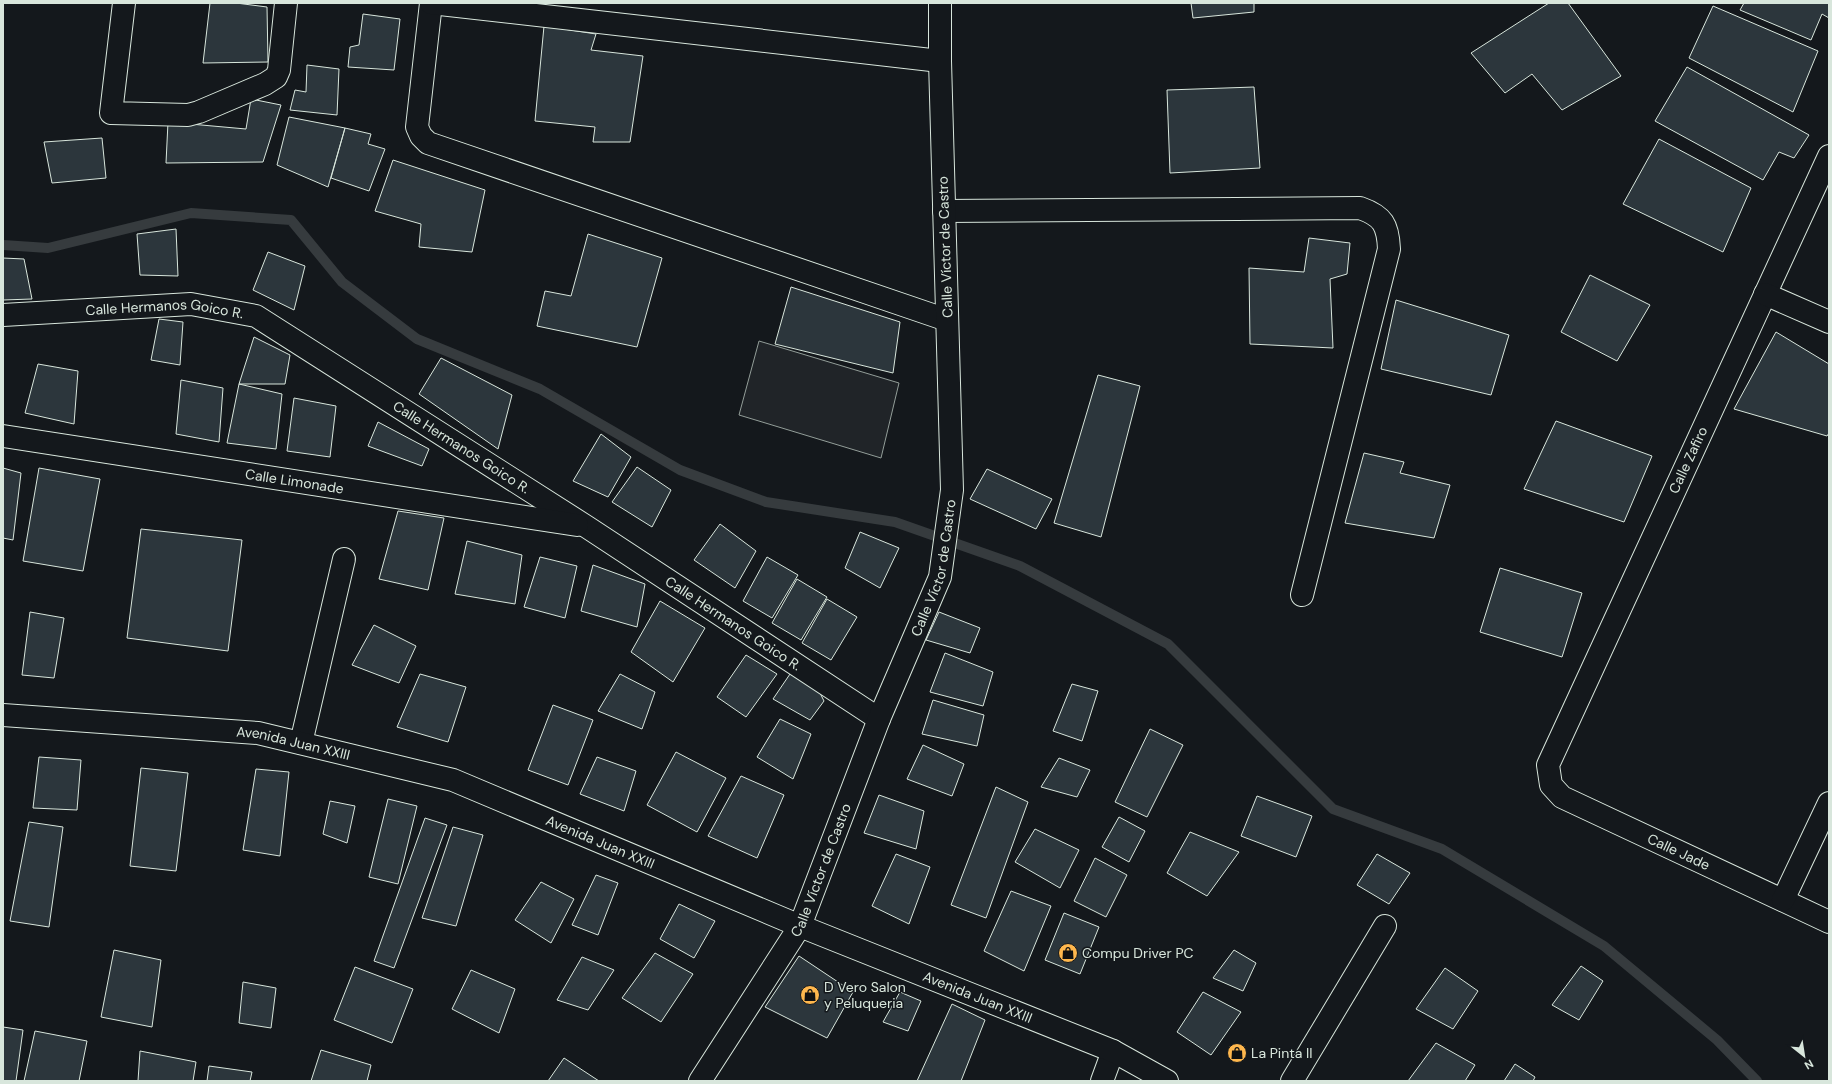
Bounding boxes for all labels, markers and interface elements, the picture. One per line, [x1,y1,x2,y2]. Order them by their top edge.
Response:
street label: Calle Víctor de Castro [934,176,956,318]
street label: Calle Hermanos Goico R. [85,295,245,323]
street label: Calle Hermanos Goico R. [390,397,533,497]
street label: Calle Zafiro [1665,424,1711,496]
street label: Calle Limonade [244,465,345,498]
street label: Calle Víctor de Castro [907,498,960,639]
street label: Calle Hermanos Goico R. [662,572,805,674]
street label: Avenida Juan XXIII [236,722,352,764]
street label: Calle Víctor de Castro [786,801,855,941]
street label: Avenida Juan XXIII [543,811,657,873]
street label: Calle Jade [1644,829,1713,874]
shop icon: Compu Driver PC [1057,942,1079,964]
place label: Compu Driver PC [1082,944,1194,962]
street label: Avenida Juan XXIII [920,967,1035,1027]
place label: D Vero Salon y Peluqueria [824,978,906,1012]
shop icon: D Vero Salon y Peluqueria [799,984,821,1006]
north arrow [1784,1036,1824,1076]
shop icon: La Pinta II [1226,1042,1248,1064]
place label: La Pinta II [1251,1044,1313,1062]
text: N [1802,1057,1816,1073]

